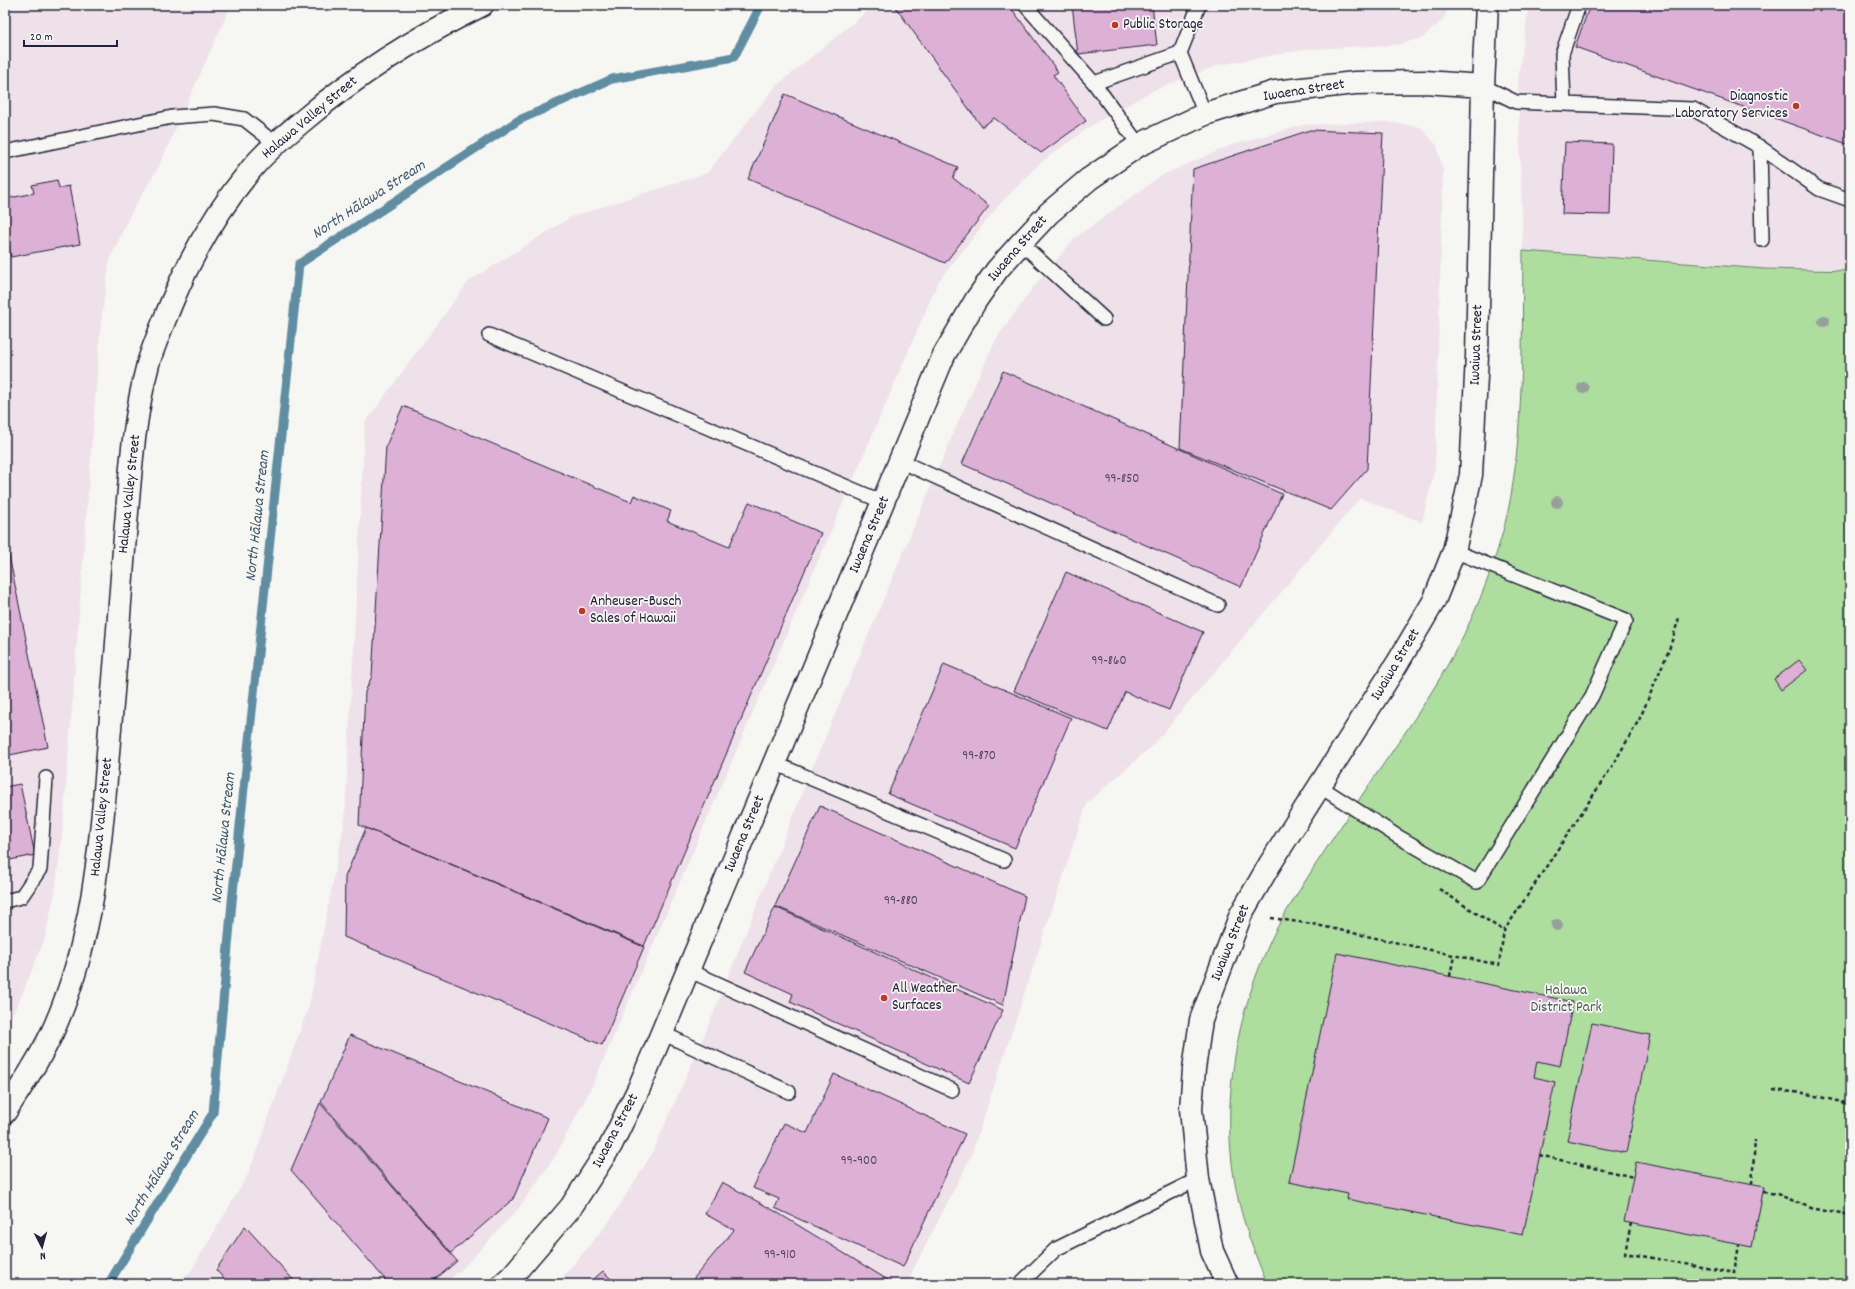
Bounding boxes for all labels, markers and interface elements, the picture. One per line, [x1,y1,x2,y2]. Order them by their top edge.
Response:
place label: Public Storage [1123,14,1204,36]
marker: Public Storage [1110,20,1120,30]
scale bar [24,22,117,48]
text: 20 m [30,29,53,46]
street label: Halawa Valley Street [257,71,363,165]
street label: Iwaena Street [1262,74,1347,108]
place label: Diagnostic Laboratory Services [1675,86,1788,125]
marker: Diagnostic Laboratory Services [1791,101,1801,111]
water label: North Hālawa Stream [308,154,431,245]
street label: Iwaena Street [983,211,1053,287]
street label: Iwaiwa Street [1465,304,1489,386]
street label: Halawa Valley Street [113,433,147,555]
water label: North Hālawa Stream [240,449,276,582]
house number: 99-850 [1105,470,1139,489]
street label: Iwaena Street [844,493,896,577]
place label: Anheuser-Busch Sales of Hawaii [590,591,682,630]
marker: Anheuser-Busch Sales of Hawaii [577,606,587,616]
street label: Iwaiwa Street [1366,624,1426,705]
house number: 99-860 [1091,652,1127,671]
house number: 99-870 [962,747,996,766]
street label: Halawa Valley Street [85,756,119,878]
water label: North Hālawa Stream [206,771,242,904]
street label: Iwaena Street [719,792,771,876]
house number: 99-880 [884,892,918,911]
street label: Iwaiwa Street [1206,901,1256,985]
place label: All Weather Surfaces [892,978,958,1017]
park label: Halawa District Park [1530,980,1602,1019]
marker: All Weather Surfaces [879,993,889,1003]
street label: Iwaena Street [587,1089,645,1172]
water label: North Hālawa Stream [118,1105,206,1230]
house number: 99-900 [841,1152,877,1171]
north arrow [22,1227,62,1267]
house number: 99-910 [764,1246,796,1265]
text: N [39,1247,46,1263]

